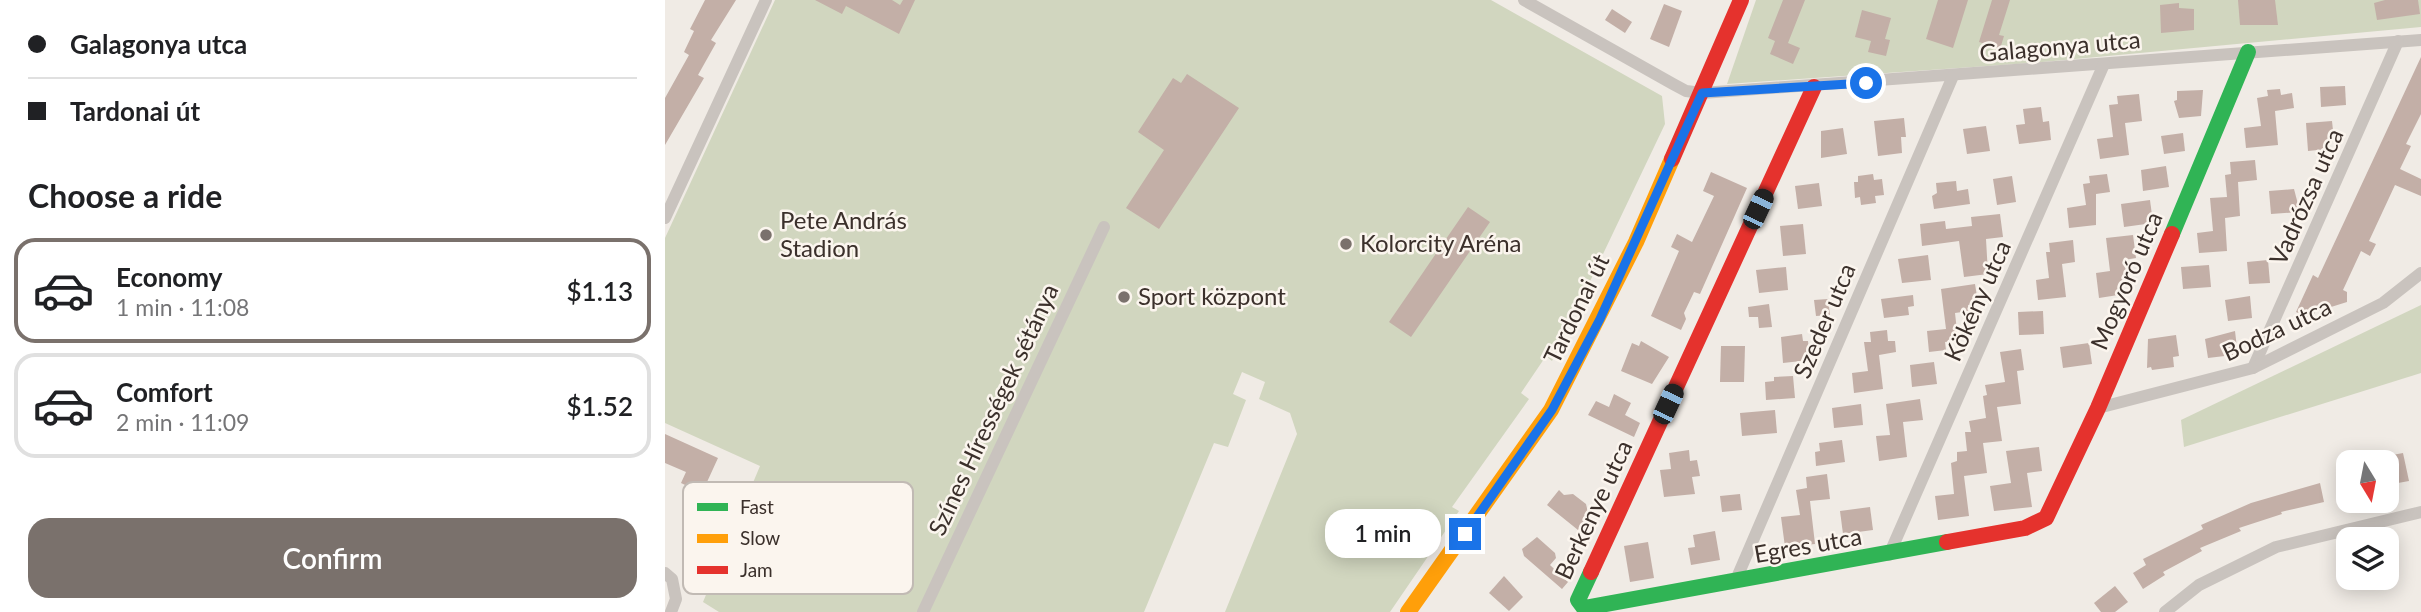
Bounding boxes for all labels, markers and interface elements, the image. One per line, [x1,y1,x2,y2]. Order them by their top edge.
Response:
street label: Galagonya utca [1978,24,2142,67]
text: Galagonya utca [70,28,247,60]
route start [1850,67,1882,99]
text: Tardonai út [70,95,200,127]
street label: Vadrózsa utca [2263,124,2349,269]
text: Choose a ride [28,176,222,215]
car [1740,186,1777,232]
place label: Pete András Stadion [780,205,907,262]
street label: Mogyoró utca [2084,207,2168,354]
marker: Pete András Stadion [758,227,774,243]
place label: Kolorcity Aréna [1360,228,1522,257]
marker: Kolorcity Aréna [1338,236,1354,252]
street label: Kökény utca [1937,236,2016,365]
street label: Tardonai út [1537,249,1615,368]
icon: car [32,259,95,322]
street label: Szeder utca [1786,259,1861,382]
text: Economy [116,261,222,293]
text: $1.13 [567,275,633,307]
street label: Színes Hírességek sétánya [922,279,1064,540]
place label: Sport központ [1138,281,1286,310]
marker: Sport központ [1116,289,1132,305]
street label: Bodza utca [2217,291,2335,366]
text: 1 min · 11:08 [116,293,249,321]
icon: car [32,374,95,437]
text: Comfort [116,376,213,408]
car [1650,381,1687,427]
text: $1.52 [567,390,633,422]
text: 2 min · 11:09 [116,408,249,436]
street label: Berkenye utca [1548,435,1638,584]
north arrow [2336,450,2399,513]
map controls [2336,450,2399,590]
legend [683,482,913,594]
text: Fast [740,495,774,518]
callout: 1 min [1325,510,1441,558]
button: Confirm [28,518,637,598]
route end [1449,518,1481,550]
text: 1 min [1355,519,1411,547]
street label: Egres utca [1752,521,1864,568]
text: Slow [740,526,780,549]
button: layers [2336,527,2399,590]
text: Jam [740,558,773,581]

